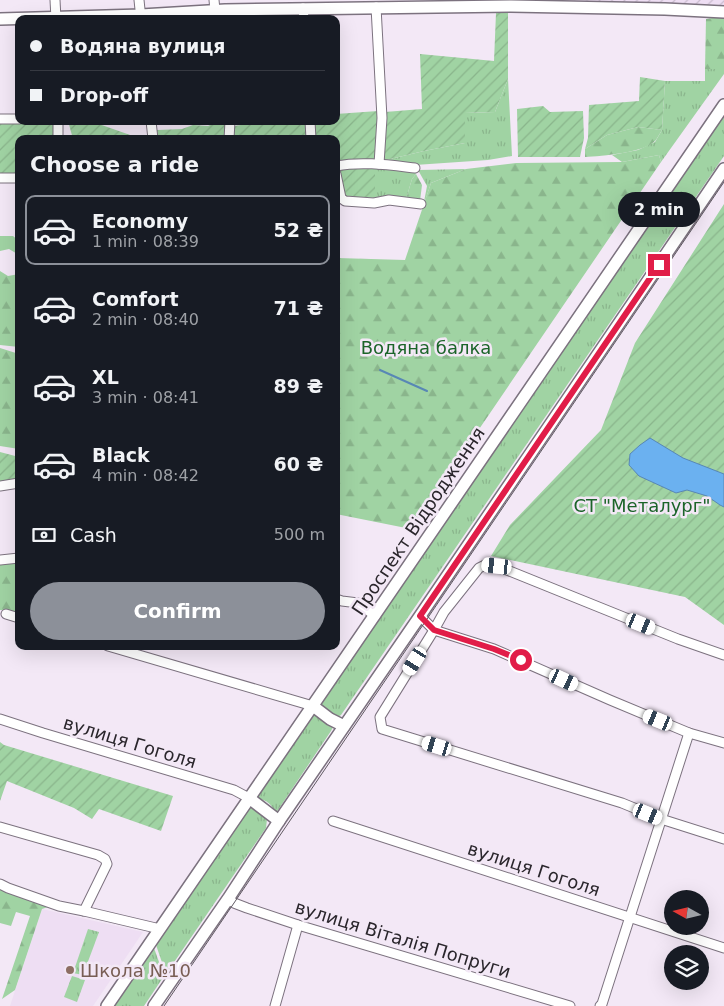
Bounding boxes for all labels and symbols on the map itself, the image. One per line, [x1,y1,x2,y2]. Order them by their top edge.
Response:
callout: 2 min [618,192,700,228]
route end [648,254,670,276]
park label: Водяна балка [361,337,491,358]
street label: Проспект Відродження [347,423,489,619]
park label: СТ "Металург" [573,495,711,516]
car [481,557,512,575]
car [624,611,657,637]
car [400,644,429,678]
route start [510,649,532,671]
car [547,667,580,693]
car [641,707,674,733]
street label: вулиця Гоголя [61,712,199,772]
car [420,734,453,758]
car [631,801,664,827]
street label: вулиця Гоголя [465,838,603,900]
north arrow [664,890,709,935]
street label: вулиця Віталія Попруги [292,896,514,982]
place label: Школа №10 [80,960,191,981]
marker: Школа №10 [64,964,76,976]

